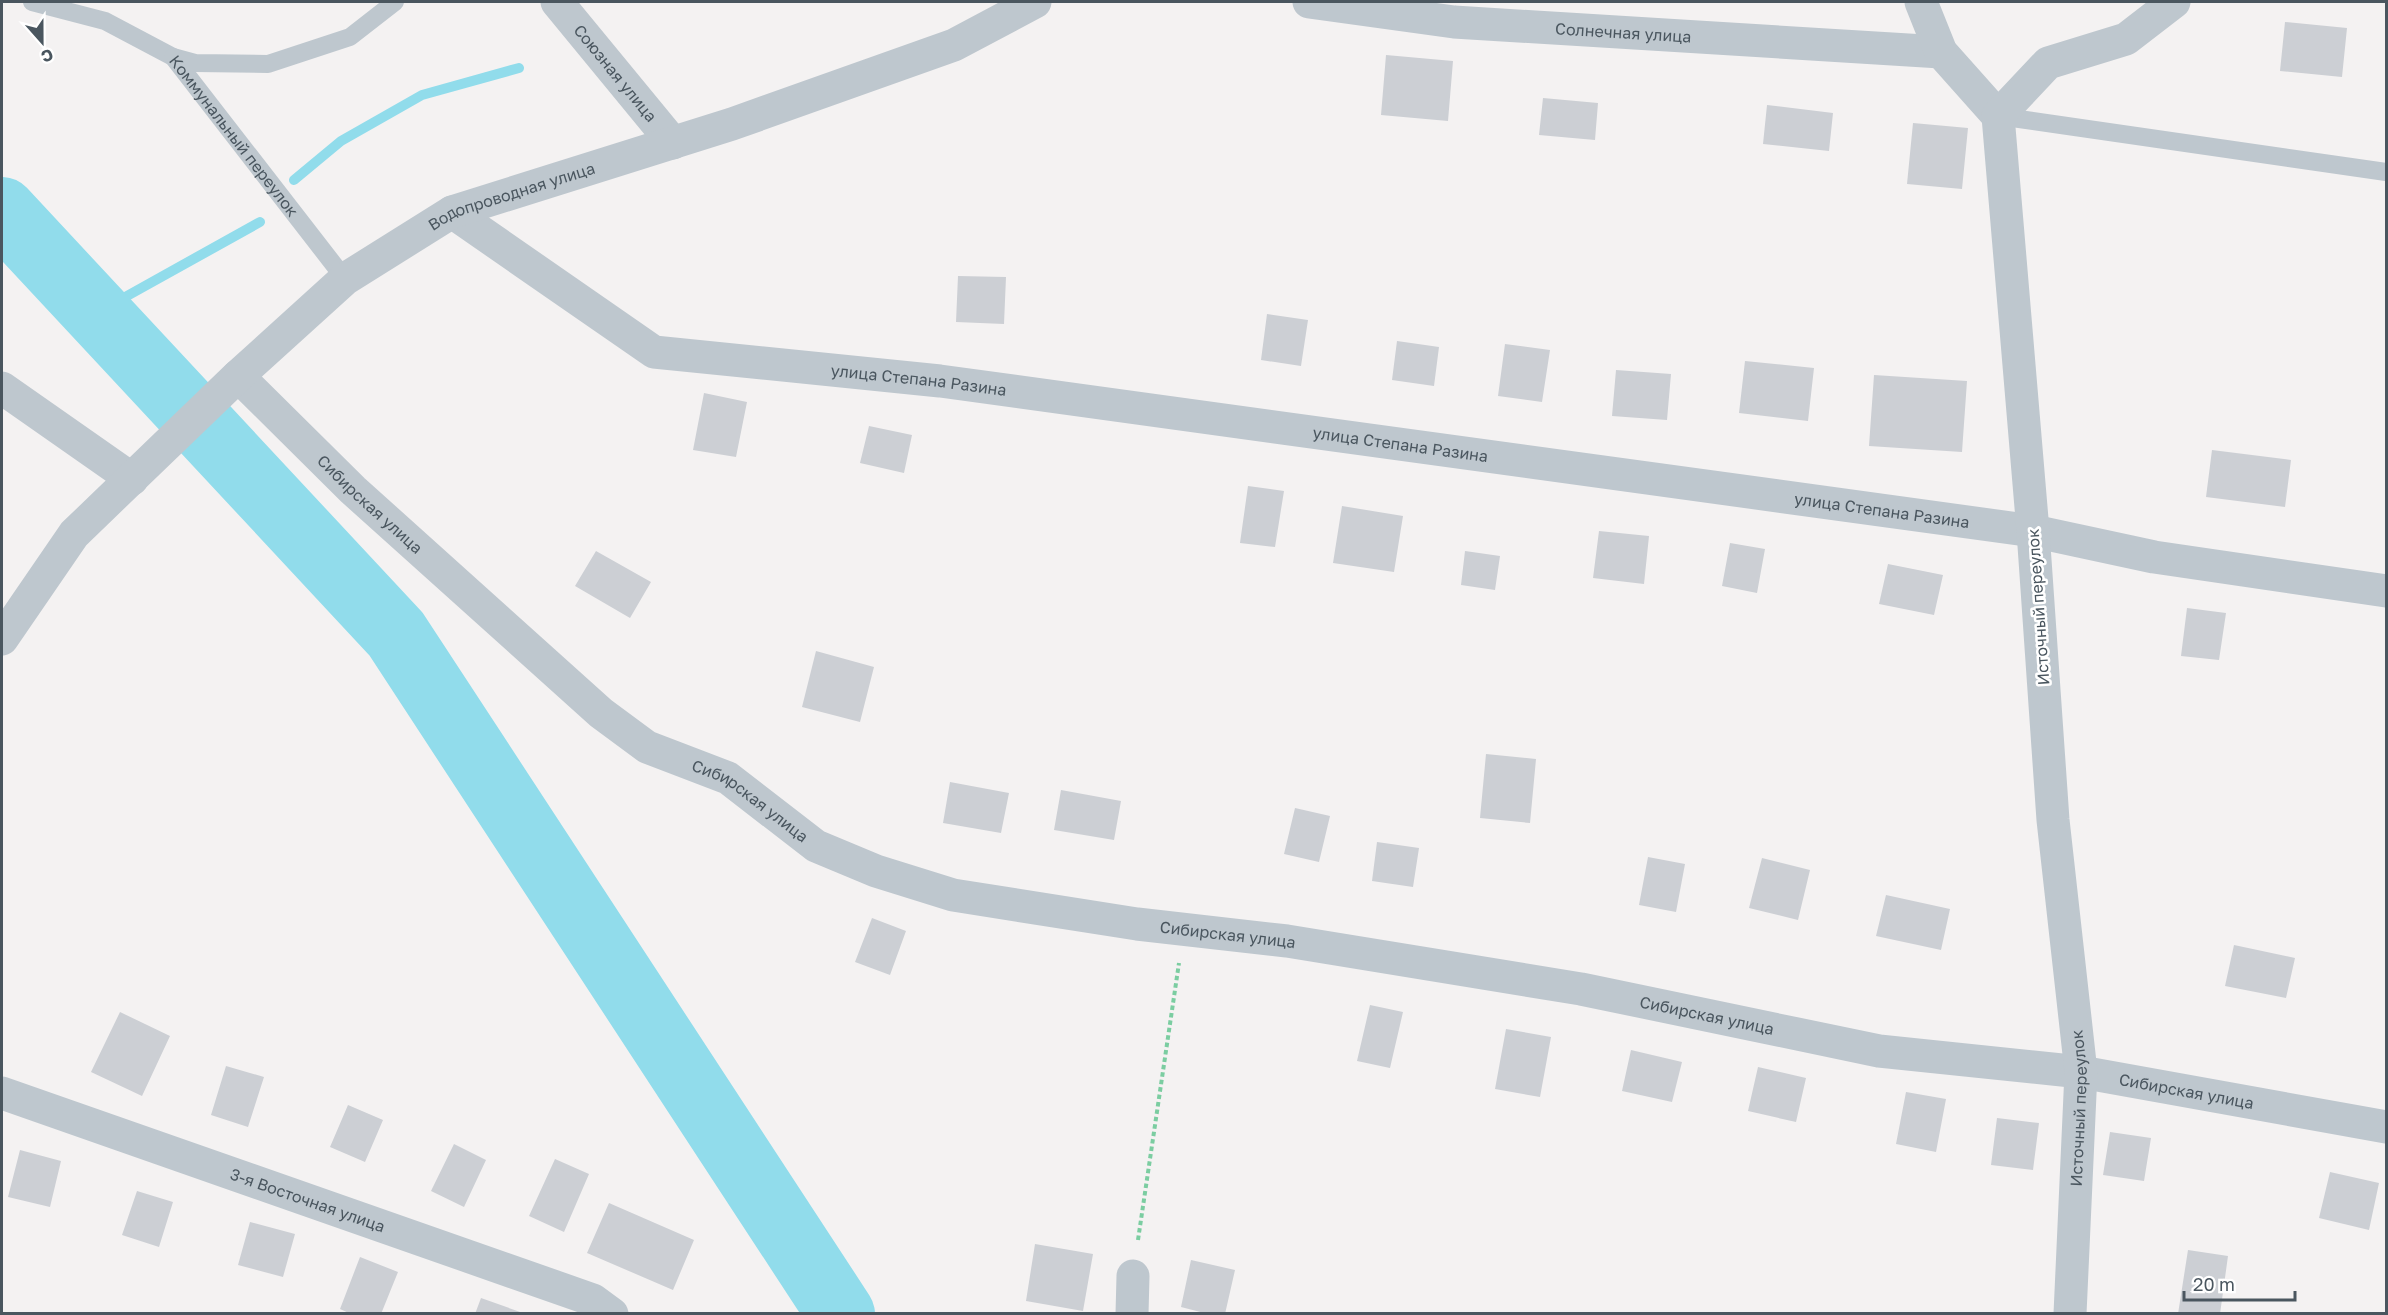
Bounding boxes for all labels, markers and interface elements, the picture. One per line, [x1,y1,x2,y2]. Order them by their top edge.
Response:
north arrow [12,12,72,72]
street label: Солнечная улица [1555,18,1692,47]
street label: Союзная улица [570,20,661,126]
text: С [38,45,56,67]
street label: Коммунальный переулок [165,51,303,220]
street label: Водопроводная улица [424,158,597,235]
street label: улица Степана Разина [830,360,1008,400]
street label: улица Степана Разина [1312,422,1489,466]
street label: Сибирская улица [313,450,427,558]
street label: улица Степана Разина [1793,488,1971,532]
street label: Источный переулок [2023,528,2053,686]
street label: Сибирская улица [689,755,812,846]
street label: Сибирская улица [1159,917,1297,952]
street label: Сибирская улица [1638,991,1776,1039]
street label: Источный переулок [2066,1029,2091,1187]
street label: Сибирская улица [2117,1069,2255,1113]
street label: 3-я Восточная улица [228,1164,388,1236]
scale bar [2184,1264,2295,1302]
text: 20 m [2193,1273,2235,1295]

